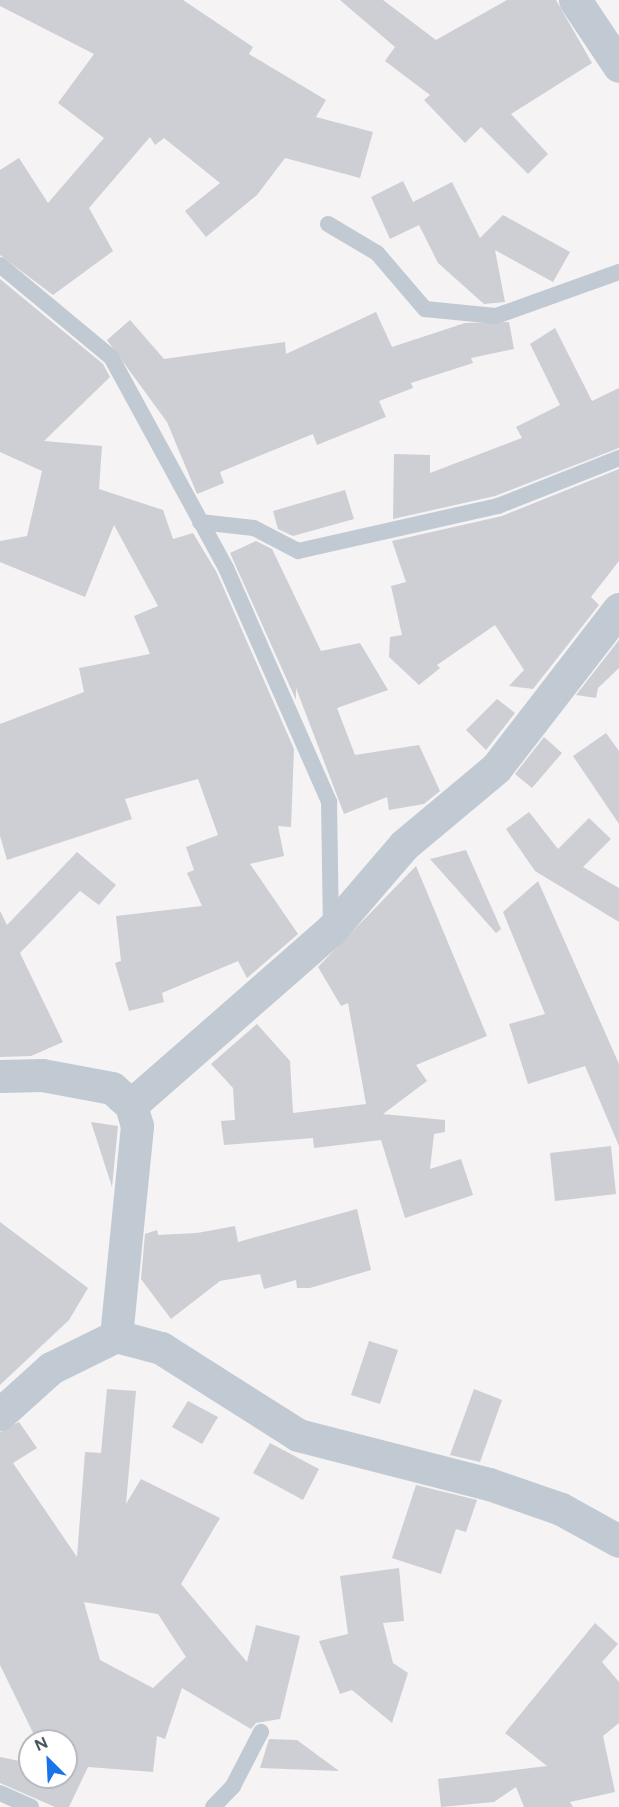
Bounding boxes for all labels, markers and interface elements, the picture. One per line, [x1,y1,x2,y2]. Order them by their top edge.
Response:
north arrow [18,1729,78,1789]
text: N [32,1733,51,1755]

